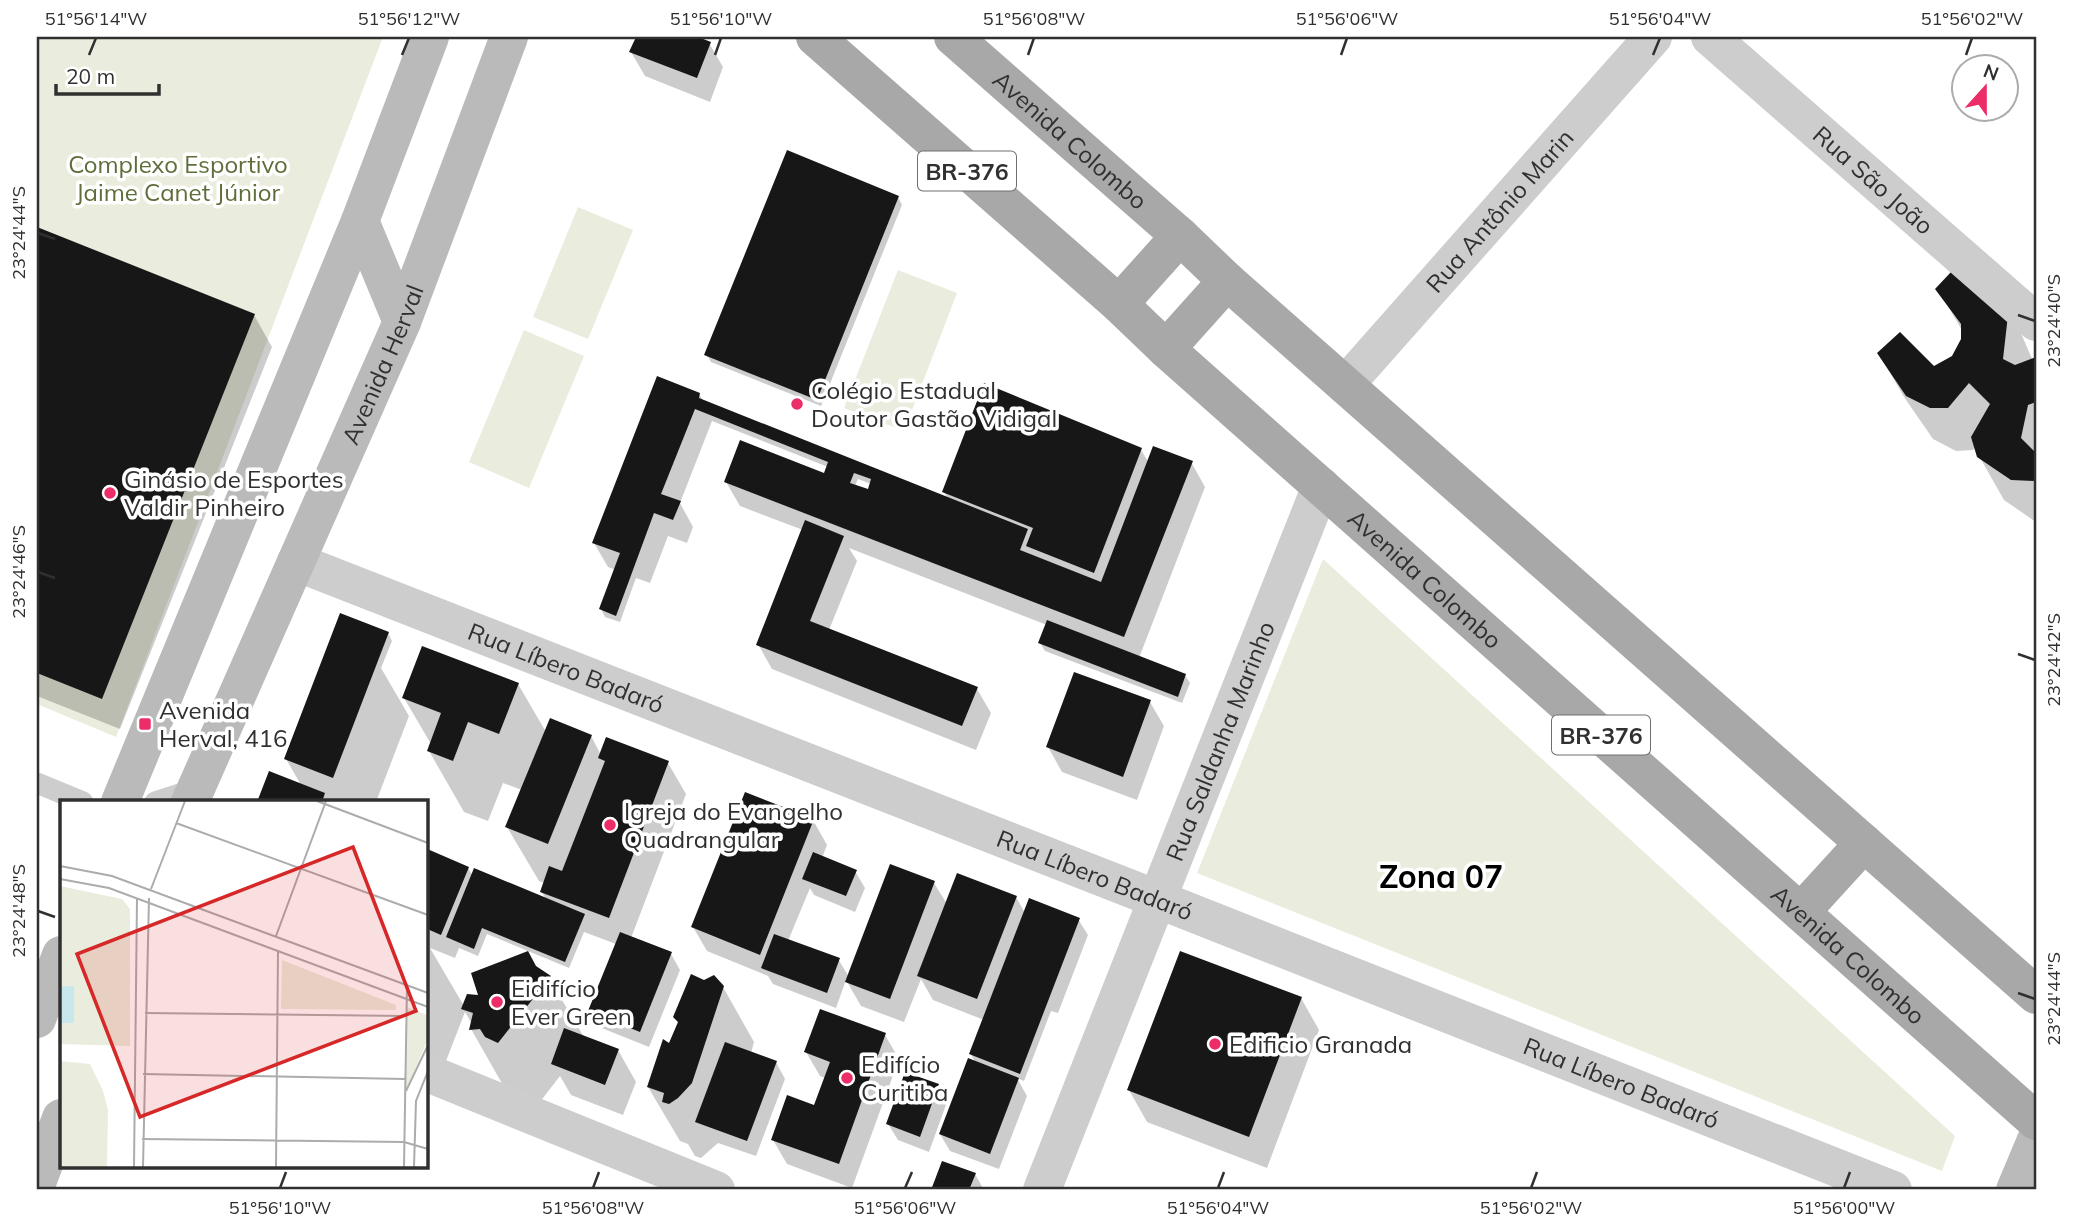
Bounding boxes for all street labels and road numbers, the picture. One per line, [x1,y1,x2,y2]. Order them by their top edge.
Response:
street label: Avenida Colombo [987,64,1154,216]
street label: Rua São João [1807,119,1940,241]
street label: Rua Antônio Marin [1419,123,1580,298]
road number: BR-376 [918,152,1016,190]
street label: Avenida Herval [335,280,430,449]
street label: Avenida Colombo [1342,503,1508,655]
street label: Rua Líbero Badaró [464,616,668,720]
street label: Rua Saldanha Marinho [1159,617,1281,865]
road number: BR-376 [1552,716,1650,754]
street label: Rua Líbero Badaró [993,823,1197,927]
street label: Avenida Colombo [1765,878,1931,1031]
street label: Rua Líbero Badaró [1519,1030,1724,1135]

